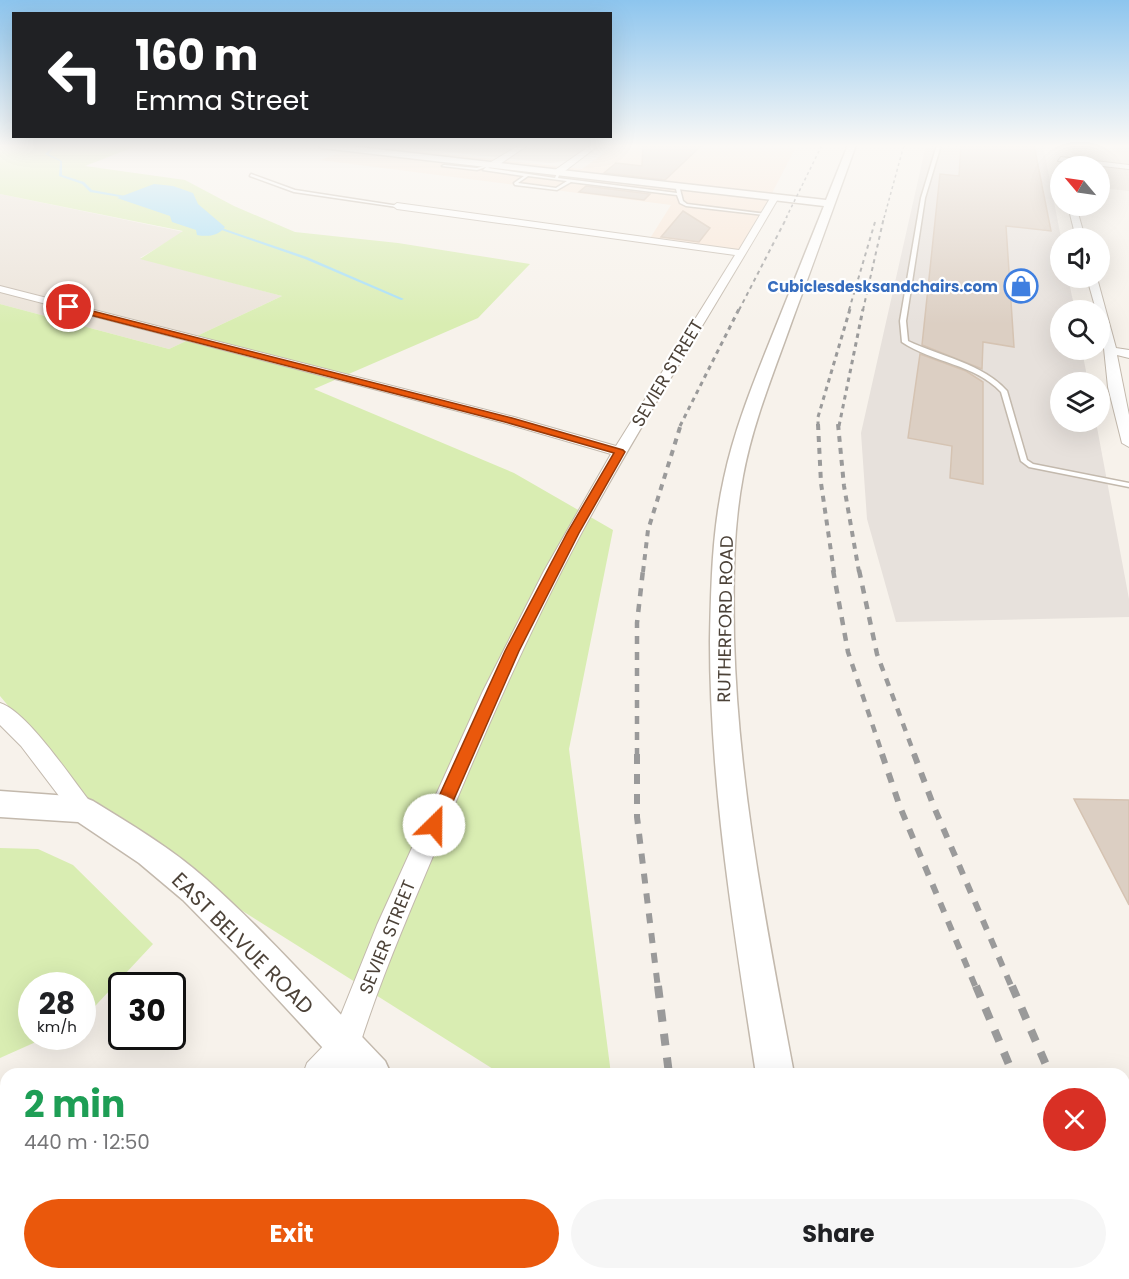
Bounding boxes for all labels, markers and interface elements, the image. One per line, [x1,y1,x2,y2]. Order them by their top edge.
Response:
text: 160 m [135,26,258,85]
icon: left [36,36,114,114]
text: Emma Street [135,82,309,119]
north arrow [1050,156,1110,216]
map controls [1050,156,1110,432]
button: sound [1050,228,1110,288]
shop icon: Cubiclesdesksandchairs.com [1003,268,1039,304]
place label: Cubiclesdesksandchairs.com [767,276,998,297]
pin [43,281,94,332]
icon: arrive [52,290,85,323]
button: search [1050,300,1110,360]
street label: SEVIER STREET [625,315,709,431]
button: layers [1050,372,1110,432]
street label: RUTHERFORD ROAD [711,535,739,703]
position arrow [402,793,466,857]
street label: EAST BELVUE ROAD [166,866,320,1020]
street label: SEVIER STREET [353,876,421,998]
speed limit sign: 30 [108,972,186,1050]
text: 28 [39,982,75,1025]
text: km/h [37,1016,77,1037]
text: 2 min [24,1079,125,1130]
button: close [1043,1088,1106,1151]
text: 440 m · 12:50 [24,1128,150,1156]
button: Exit [24,1199,559,1268]
button: Share [571,1199,1106,1268]

